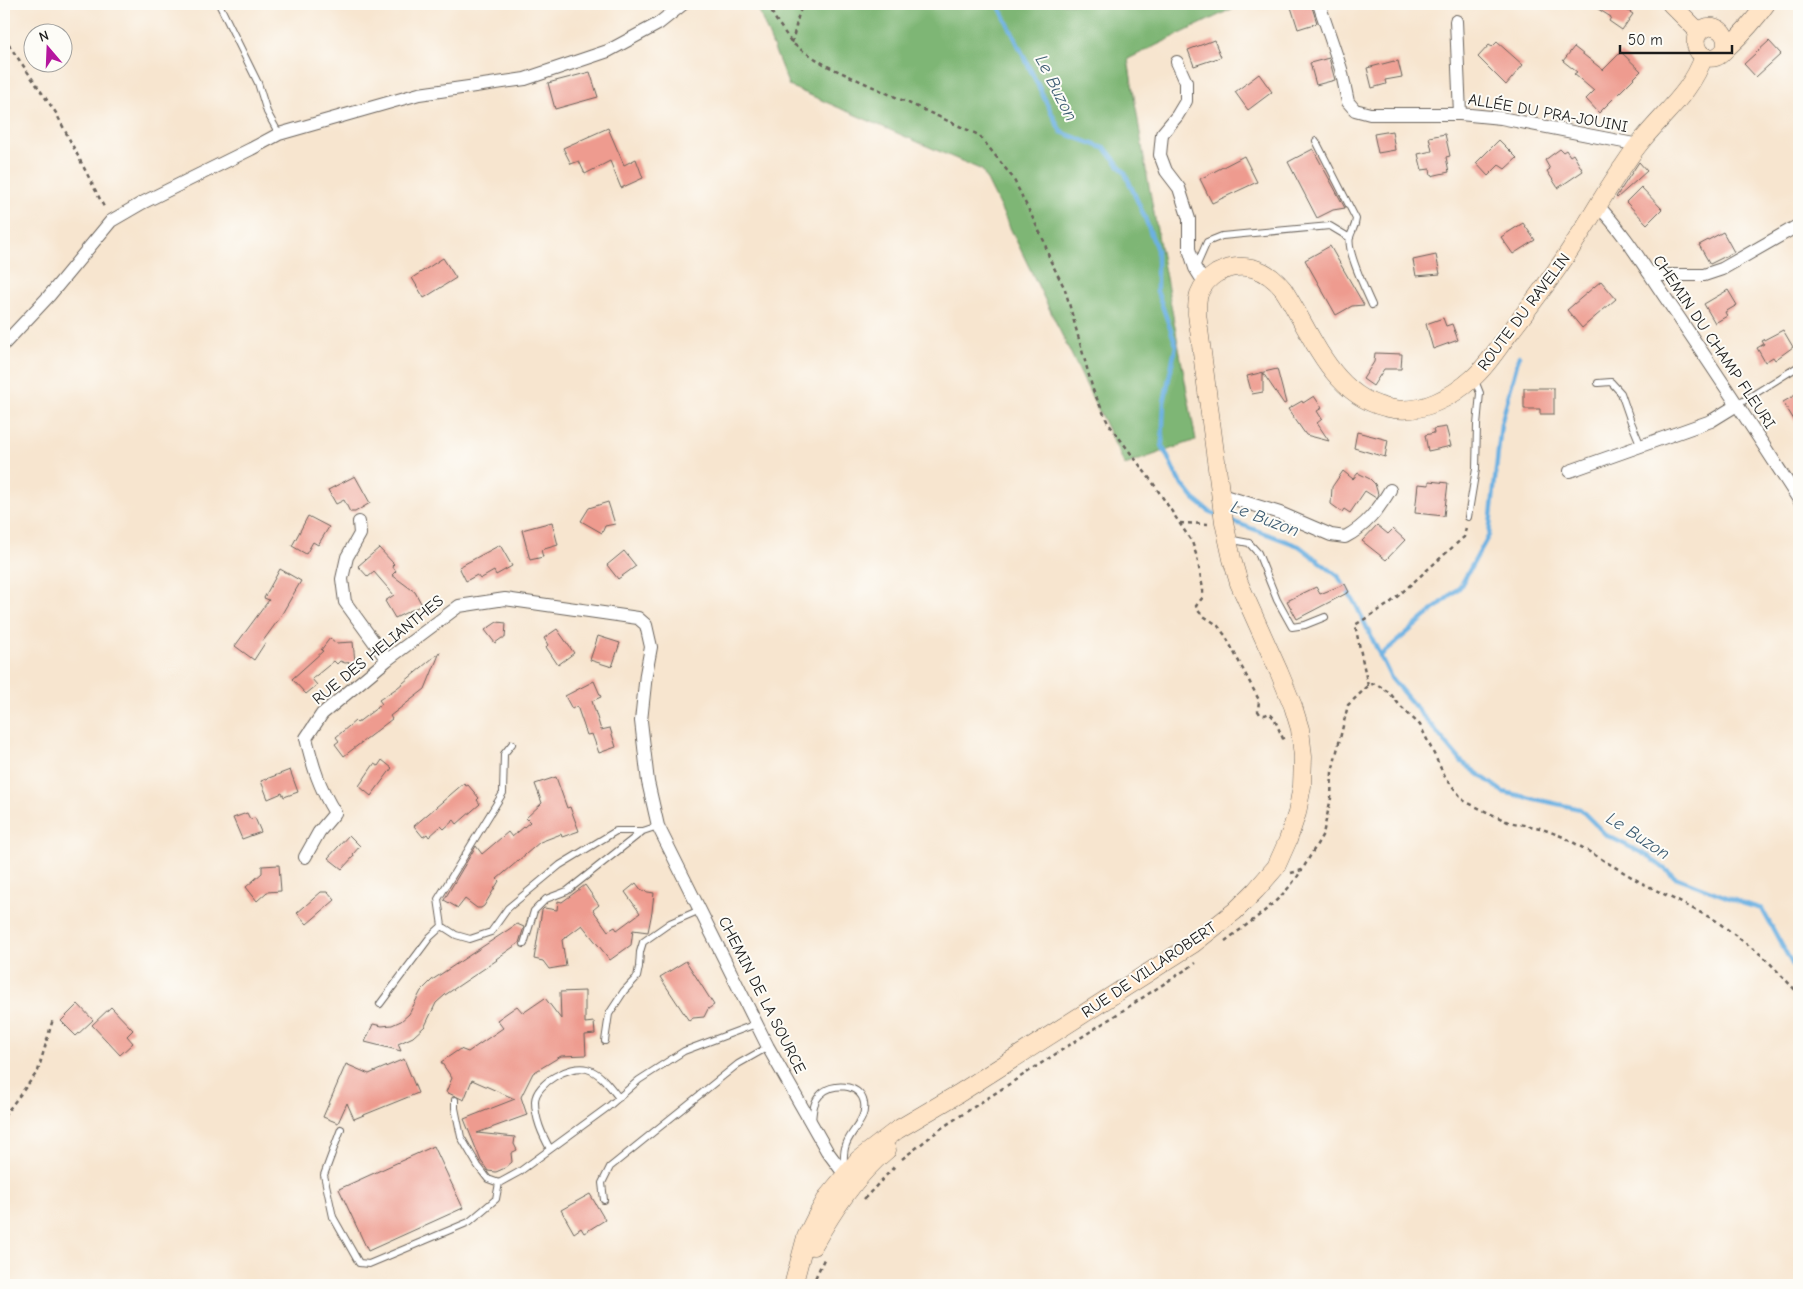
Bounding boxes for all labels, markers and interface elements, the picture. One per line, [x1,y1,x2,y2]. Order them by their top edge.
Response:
north arrow [22,22,72,72]
scale bar [1620,22,1733,54]
text: N [37,27,51,46]
text: 50 m [1628,31,1663,49]
water label: Le Buzon [1030,51,1082,125]
street label: ALLÉE DU PRA-JOUINI [1467,89,1629,136]
street label: ROUTE DU RAVELIN [1474,250,1574,374]
street label: CHEMIN DU CHAMP FLEURI [1649,252,1779,432]
water label: Le Buzon [1228,496,1302,542]
street label: RUE DES HELIANTHES [309,592,447,708]
water label: Le Buzon [1602,808,1674,864]
street label: CHEMIN DE LA SOURCE [715,914,810,1077]
street label: RUE DE VILLAROBERT [1078,918,1220,1022]

